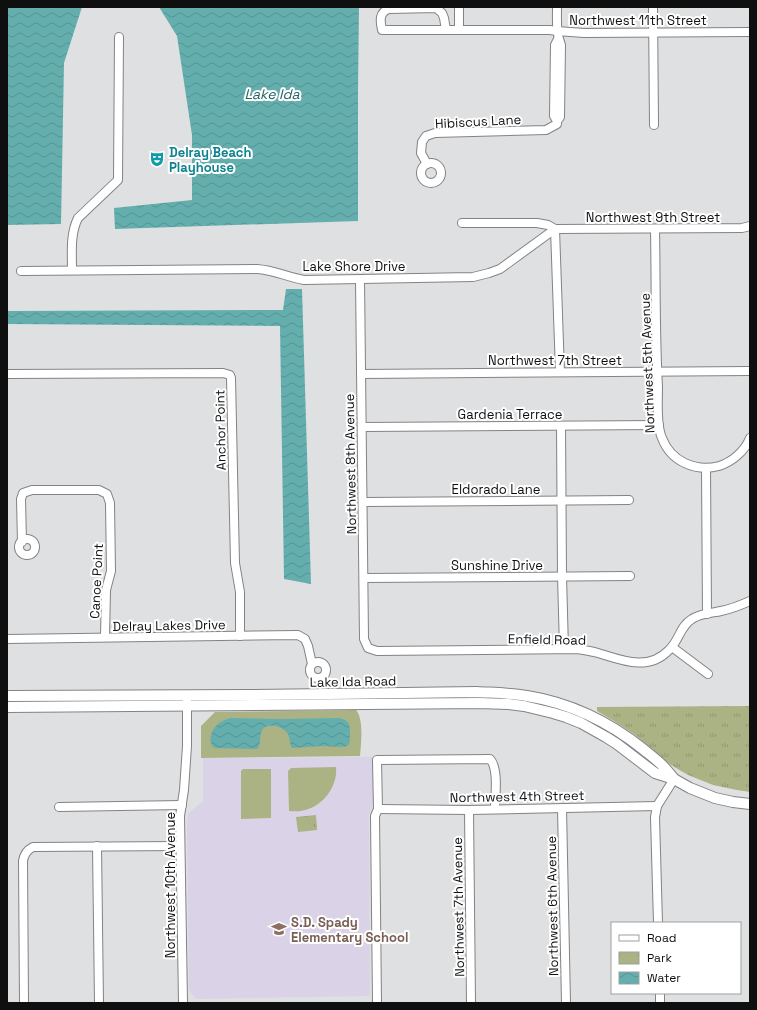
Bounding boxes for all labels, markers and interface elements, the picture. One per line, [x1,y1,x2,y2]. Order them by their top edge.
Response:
street label: Northwest 11th Street [569,12,707,29]
water label: Lake Ida [244,85,301,103]
street label: Hibiscus Lane [434,111,522,132]
place label: Delray Beach Playhouse [169,144,251,176]
theatre icon: Delray Beach Playhouse [148,150,166,168]
street label: Northwest 9th Street [586,209,720,226]
street label: Lake Shore Drive [302,258,406,275]
street label: Northwest 5th Avenue [637,293,658,433]
street label: Northwest 7th Street [488,352,622,369]
street label: Anchor Point [211,389,230,471]
street label: Northwest 8th Avenue [341,394,360,534]
street label: Gardenia Terrace [458,406,562,423]
street label: Eldorado Lane [452,481,540,498]
street label: Canoe Point [86,543,107,619]
street label: Sunshine Drive [451,557,543,574]
street label: Delray Lakes Drive [112,616,226,635]
street label: Enfield Road [508,630,586,649]
street label: Lake Ida Road [310,672,396,691]
street label: Northwest 4th Street [450,787,584,806]
street label: Northwest 10th Avenue [162,812,179,958]
street label: Northwest 6th Avenue [543,836,562,976]
street label: Northwest 7th Avenue [449,837,468,977]
place label: S.D. Spady Elementary School [291,914,408,946]
school or university icon: S.D. Spady Elementary School [270,920,288,938]
legend [611,922,741,994]
text: Road [647,930,676,946]
text: Park [647,950,672,966]
text: Water [647,970,681,986]

